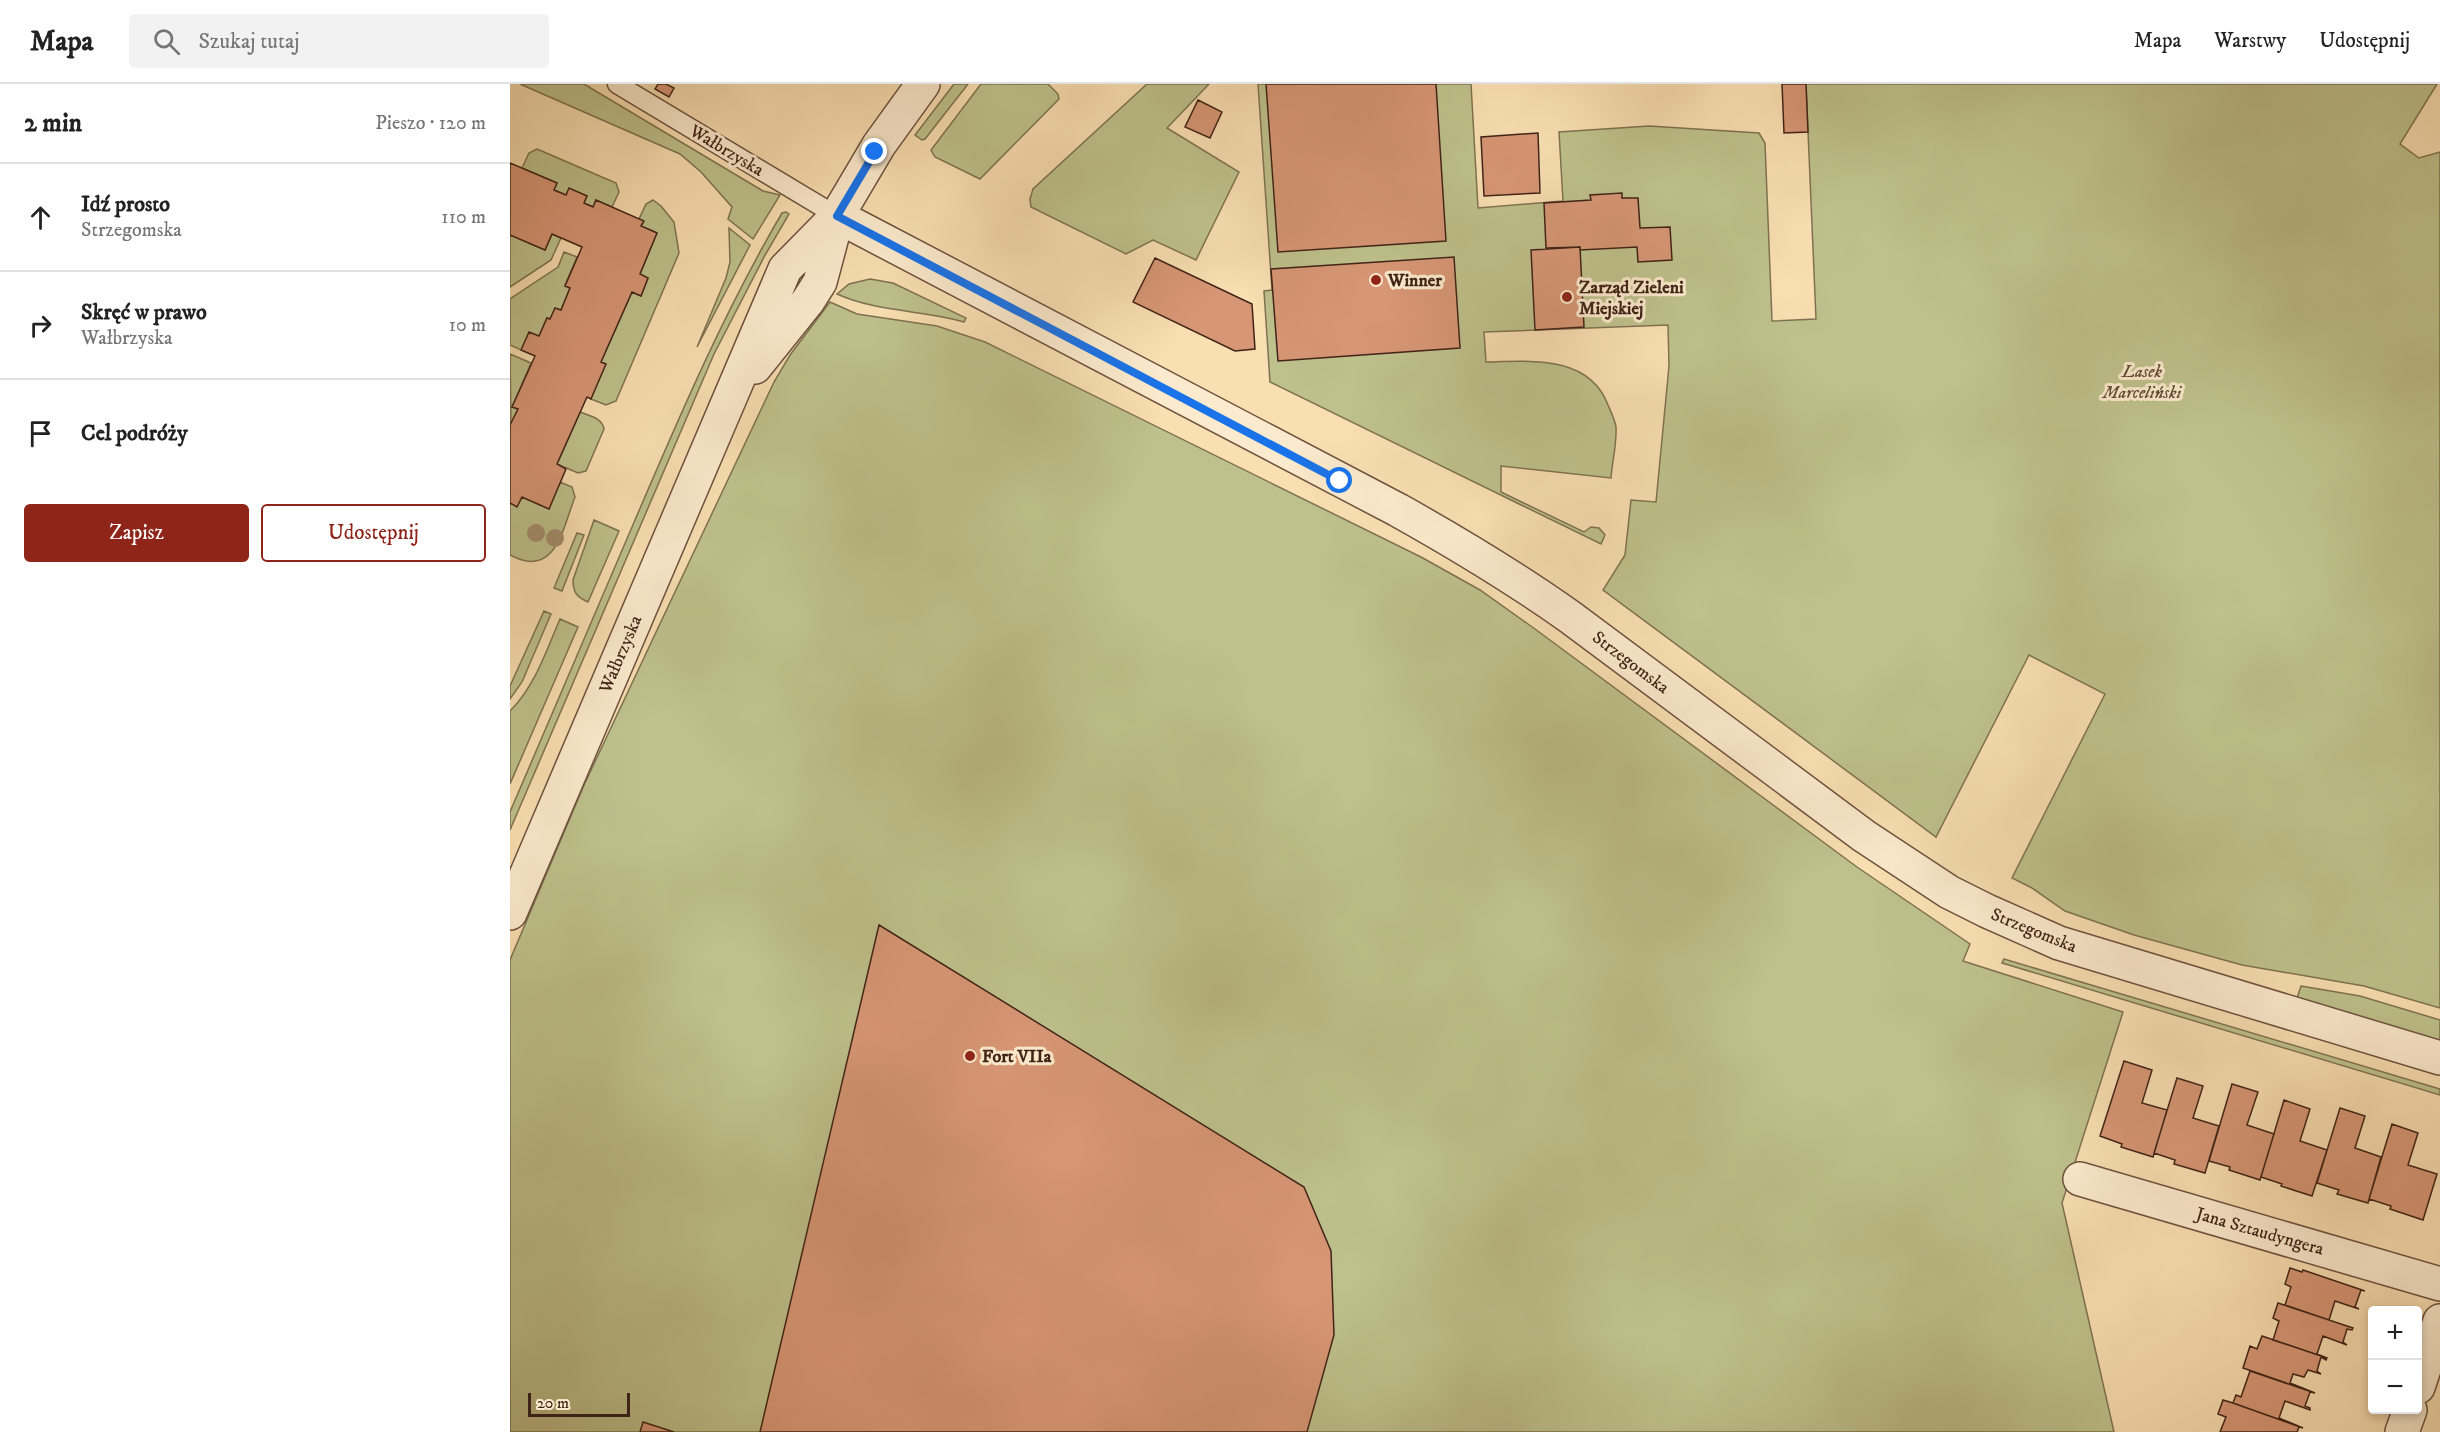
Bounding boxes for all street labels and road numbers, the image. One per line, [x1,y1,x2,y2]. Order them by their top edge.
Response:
street label: Wałbrzyska [685,120,768,182]
street label: Wałbrzyska [594,612,647,698]
street label: Strzegomska [1588,627,1674,699]
street label: Strzegomska [1987,904,2080,958]
street label: Jana Sztaudyngera [2191,1203,2327,1261]

